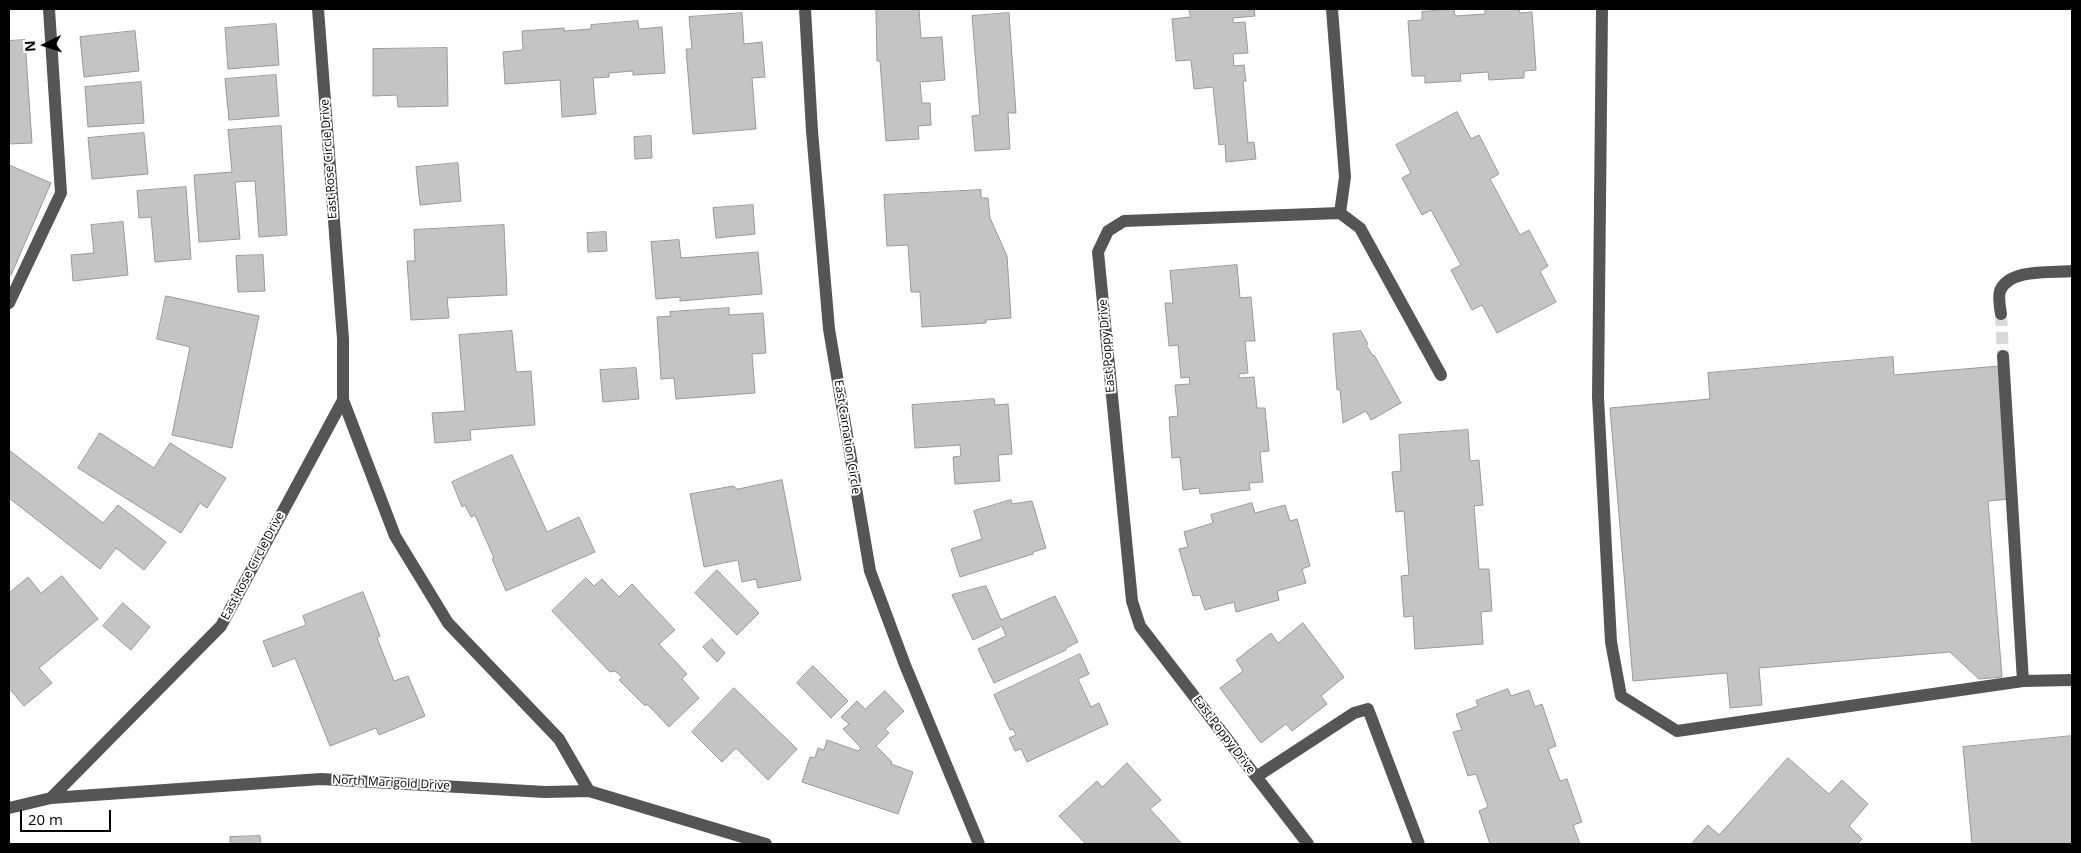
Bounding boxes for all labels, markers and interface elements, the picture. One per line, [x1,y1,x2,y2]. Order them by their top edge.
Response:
north arrow [20,20,70,70]
text: N [20,40,39,52]
street label: East Rose Circle Drive [318,99,340,219]
street label: East Poppy Drive [1096,299,1118,393]
street label: East Carnation Circle [831,379,863,495]
street label: East Rose Circle Drive [218,510,288,622]
street label: East Poppy Drive [1190,693,1258,777]
street label: North Marigold Drive [332,773,450,793]
scale bar [22,800,114,832]
text: 20 m [28,809,63,829]

